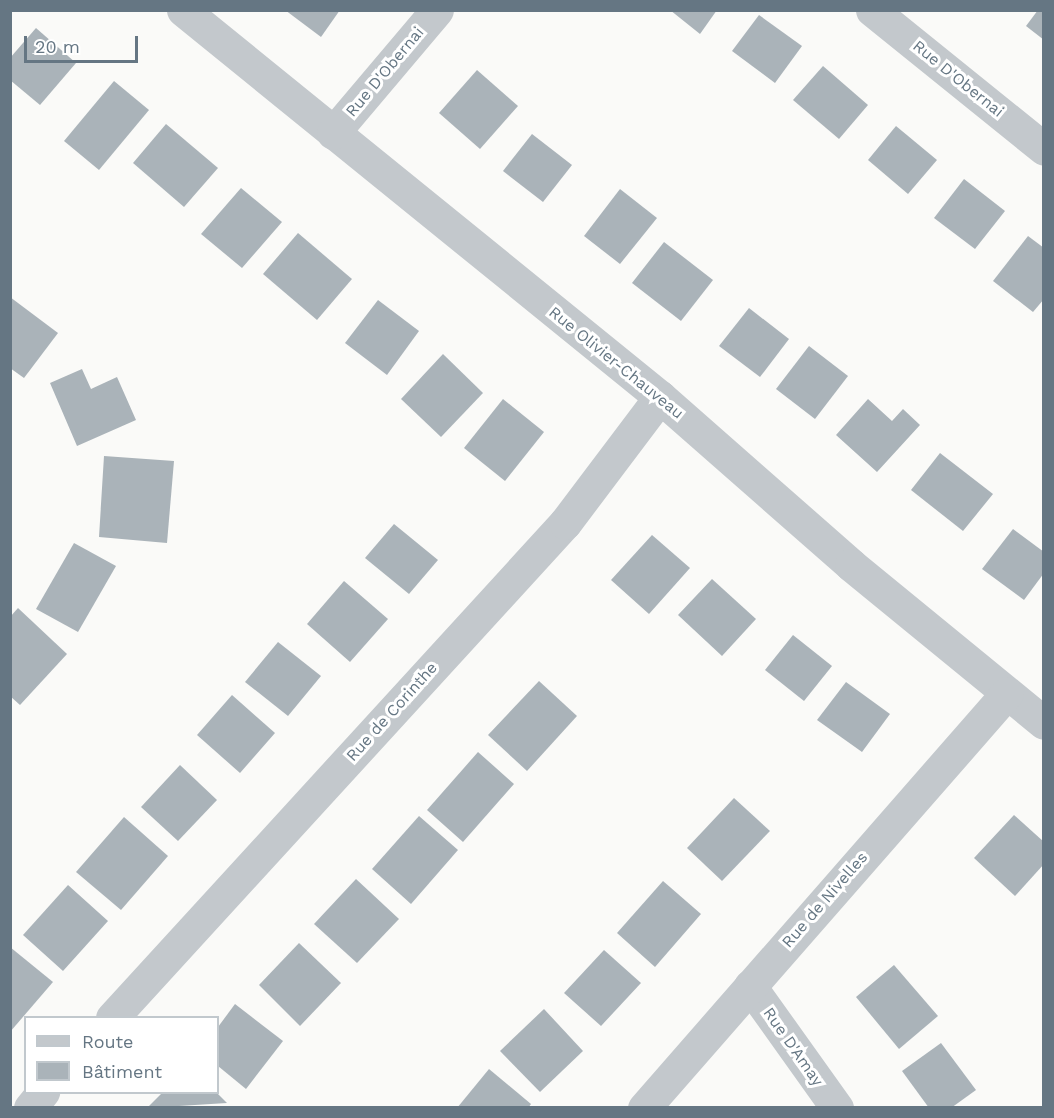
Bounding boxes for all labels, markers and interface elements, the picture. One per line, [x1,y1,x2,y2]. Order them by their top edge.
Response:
street label: Rue D'Obernai [342,23,428,121]
scale bar [27,24,141,62]
text: 20 m [35,36,80,57]
street label: Rue D'Obernai [909,37,1007,121]
street label: Rue Olivier-Chauveau [545,303,687,423]
street label: Rue de Corinthe [342,658,442,766]
street label: Rue de Nivelles [778,848,872,952]
street label: Rue D'Amay [759,1004,827,1090]
legend [24,1016,219,1094]
text: Route [82,1031,134,1052]
text: Bâtiment [82,1061,162,1082]

